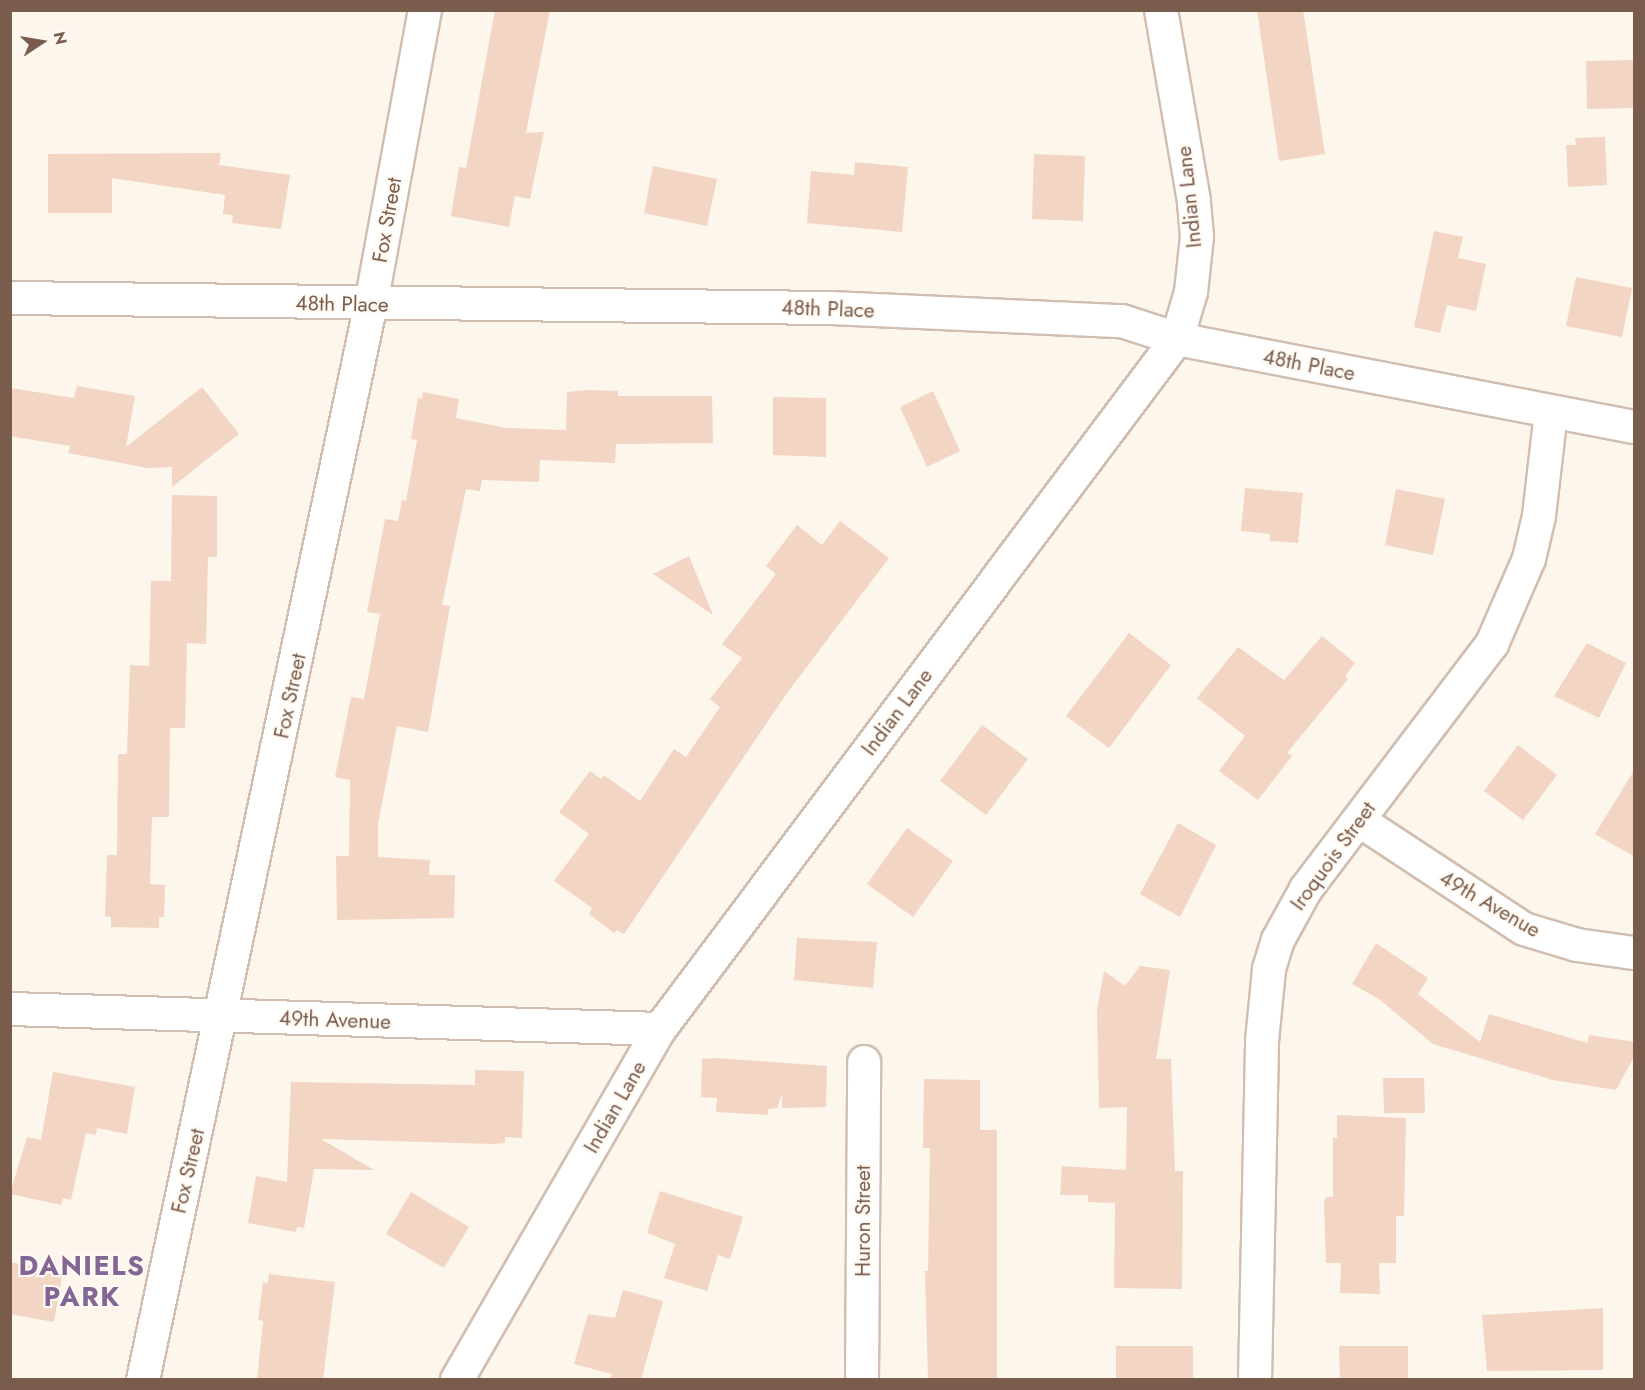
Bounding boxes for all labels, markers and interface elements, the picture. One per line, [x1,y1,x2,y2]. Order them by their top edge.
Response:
north arrow [12,12,72,72]
text: N [48,30,73,47]
street label: Indian Lane [1171,145,1207,249]
street label: Fox Street [367,175,407,265]
street label: 48th Place [295,291,389,317]
street label: 48th Place [781,295,875,323]
street label: 48th Place [1261,344,1357,386]
street label: Fox Street [269,651,311,741]
street label: Indian Lane [856,664,938,760]
street label: Iroquois Street [1285,797,1381,915]
street label: 49th Avenue [1435,865,1545,943]
street label: 49th Avenue [279,1005,391,1035]
street label: Indian Lane [578,1056,652,1158]
street label: Fox Street [166,1126,210,1216]
street label: Huron Street [850,1165,876,1277]
district label: DANIELS PARK [19,1249,145,1312]

